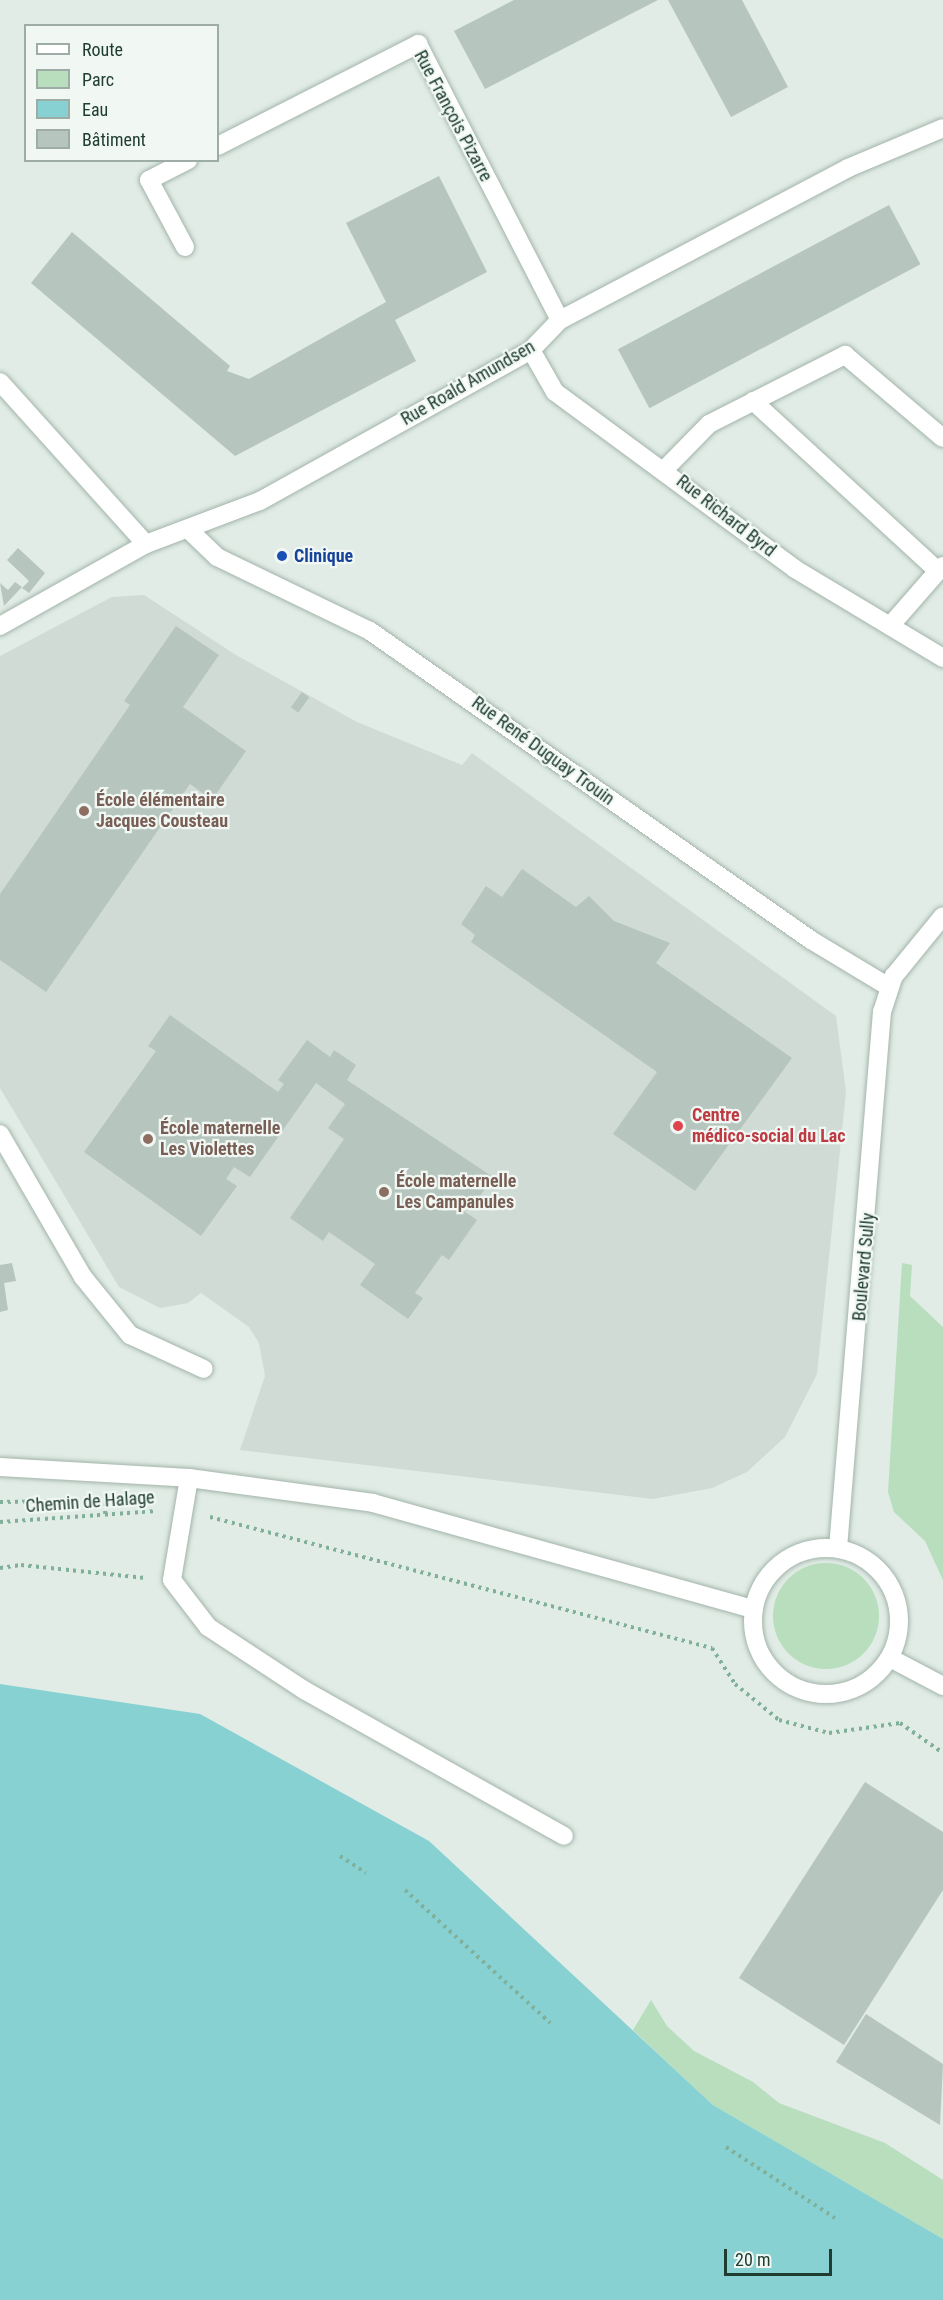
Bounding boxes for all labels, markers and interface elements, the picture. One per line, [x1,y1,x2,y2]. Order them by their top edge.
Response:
legend [24,24,219,162]
text: Route [82,39,123,60]
street label: Rue François Pizarre [409,47,497,185]
text: Parc [82,69,114,90]
text: Eau [82,99,108,120]
text: Bâtiment [82,129,146,150]
street label: Rue Roald Amundsen [397,336,539,430]
street label: Rue Richard Byrd [672,471,780,561]
place label: Clinique [294,545,353,567]
marker: Clinique [275,549,289,563]
street label: Rue René Duguay Trouin [467,692,619,810]
place label: École élémentaire Jacques Cousteau [96,790,228,832]
marker: École élémentaire Jacques Cousteau [77,804,91,818]
place label: Centre médico-social du Lac [692,1105,846,1148]
marker: Centre médico-social du Lac [669,1117,687,1135]
place label: École maternelle Les Violettes [160,1118,280,1160]
marker: École maternelle Les Violettes [141,1132,155,1146]
place label: École maternelle Les Campanules [396,1171,516,1214]
marker: École maternelle Les Campanules [377,1185,391,1199]
street label: Boulevard Sully [849,1212,879,1322]
street label: Chemin de Halage [25,1487,155,1517]
scale bar [727,2237,835,2275]
text: 20 m [735,2249,770,2270]

